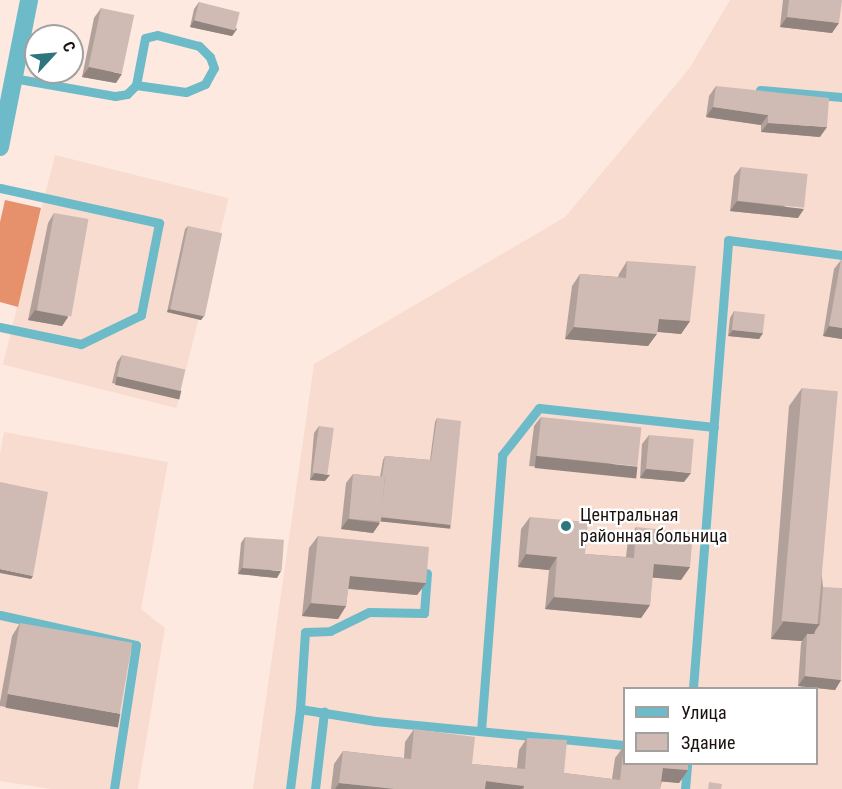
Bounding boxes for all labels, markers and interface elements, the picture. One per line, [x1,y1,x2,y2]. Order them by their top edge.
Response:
north arrow [24,24,84,84]
text: С [58,39,79,55]
place label: Центральная районная больница [580,505,727,548]
marker: Центральная районная больница [557,517,575,535]
legend [623,687,818,765]
text: Улица [681,702,727,723]
text: Здание [681,732,735,753]

